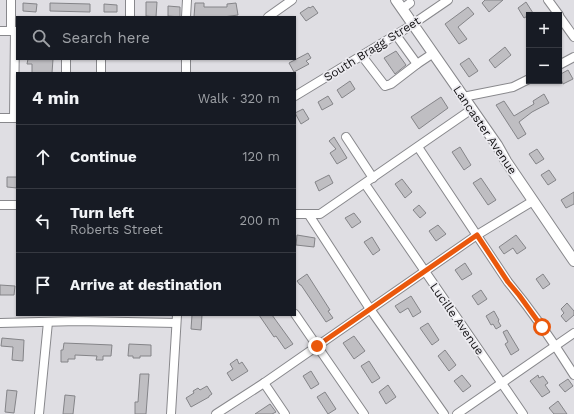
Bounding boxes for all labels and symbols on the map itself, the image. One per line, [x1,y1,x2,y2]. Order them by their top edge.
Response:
street label: South Bragg Street [321,14,423,84]
street label: Lancaster Avenue [450,83,520,177]
street label: Lucille Avenue [427,280,487,358]
route start [533,318,551,336]
route end [308,337,326,355]

